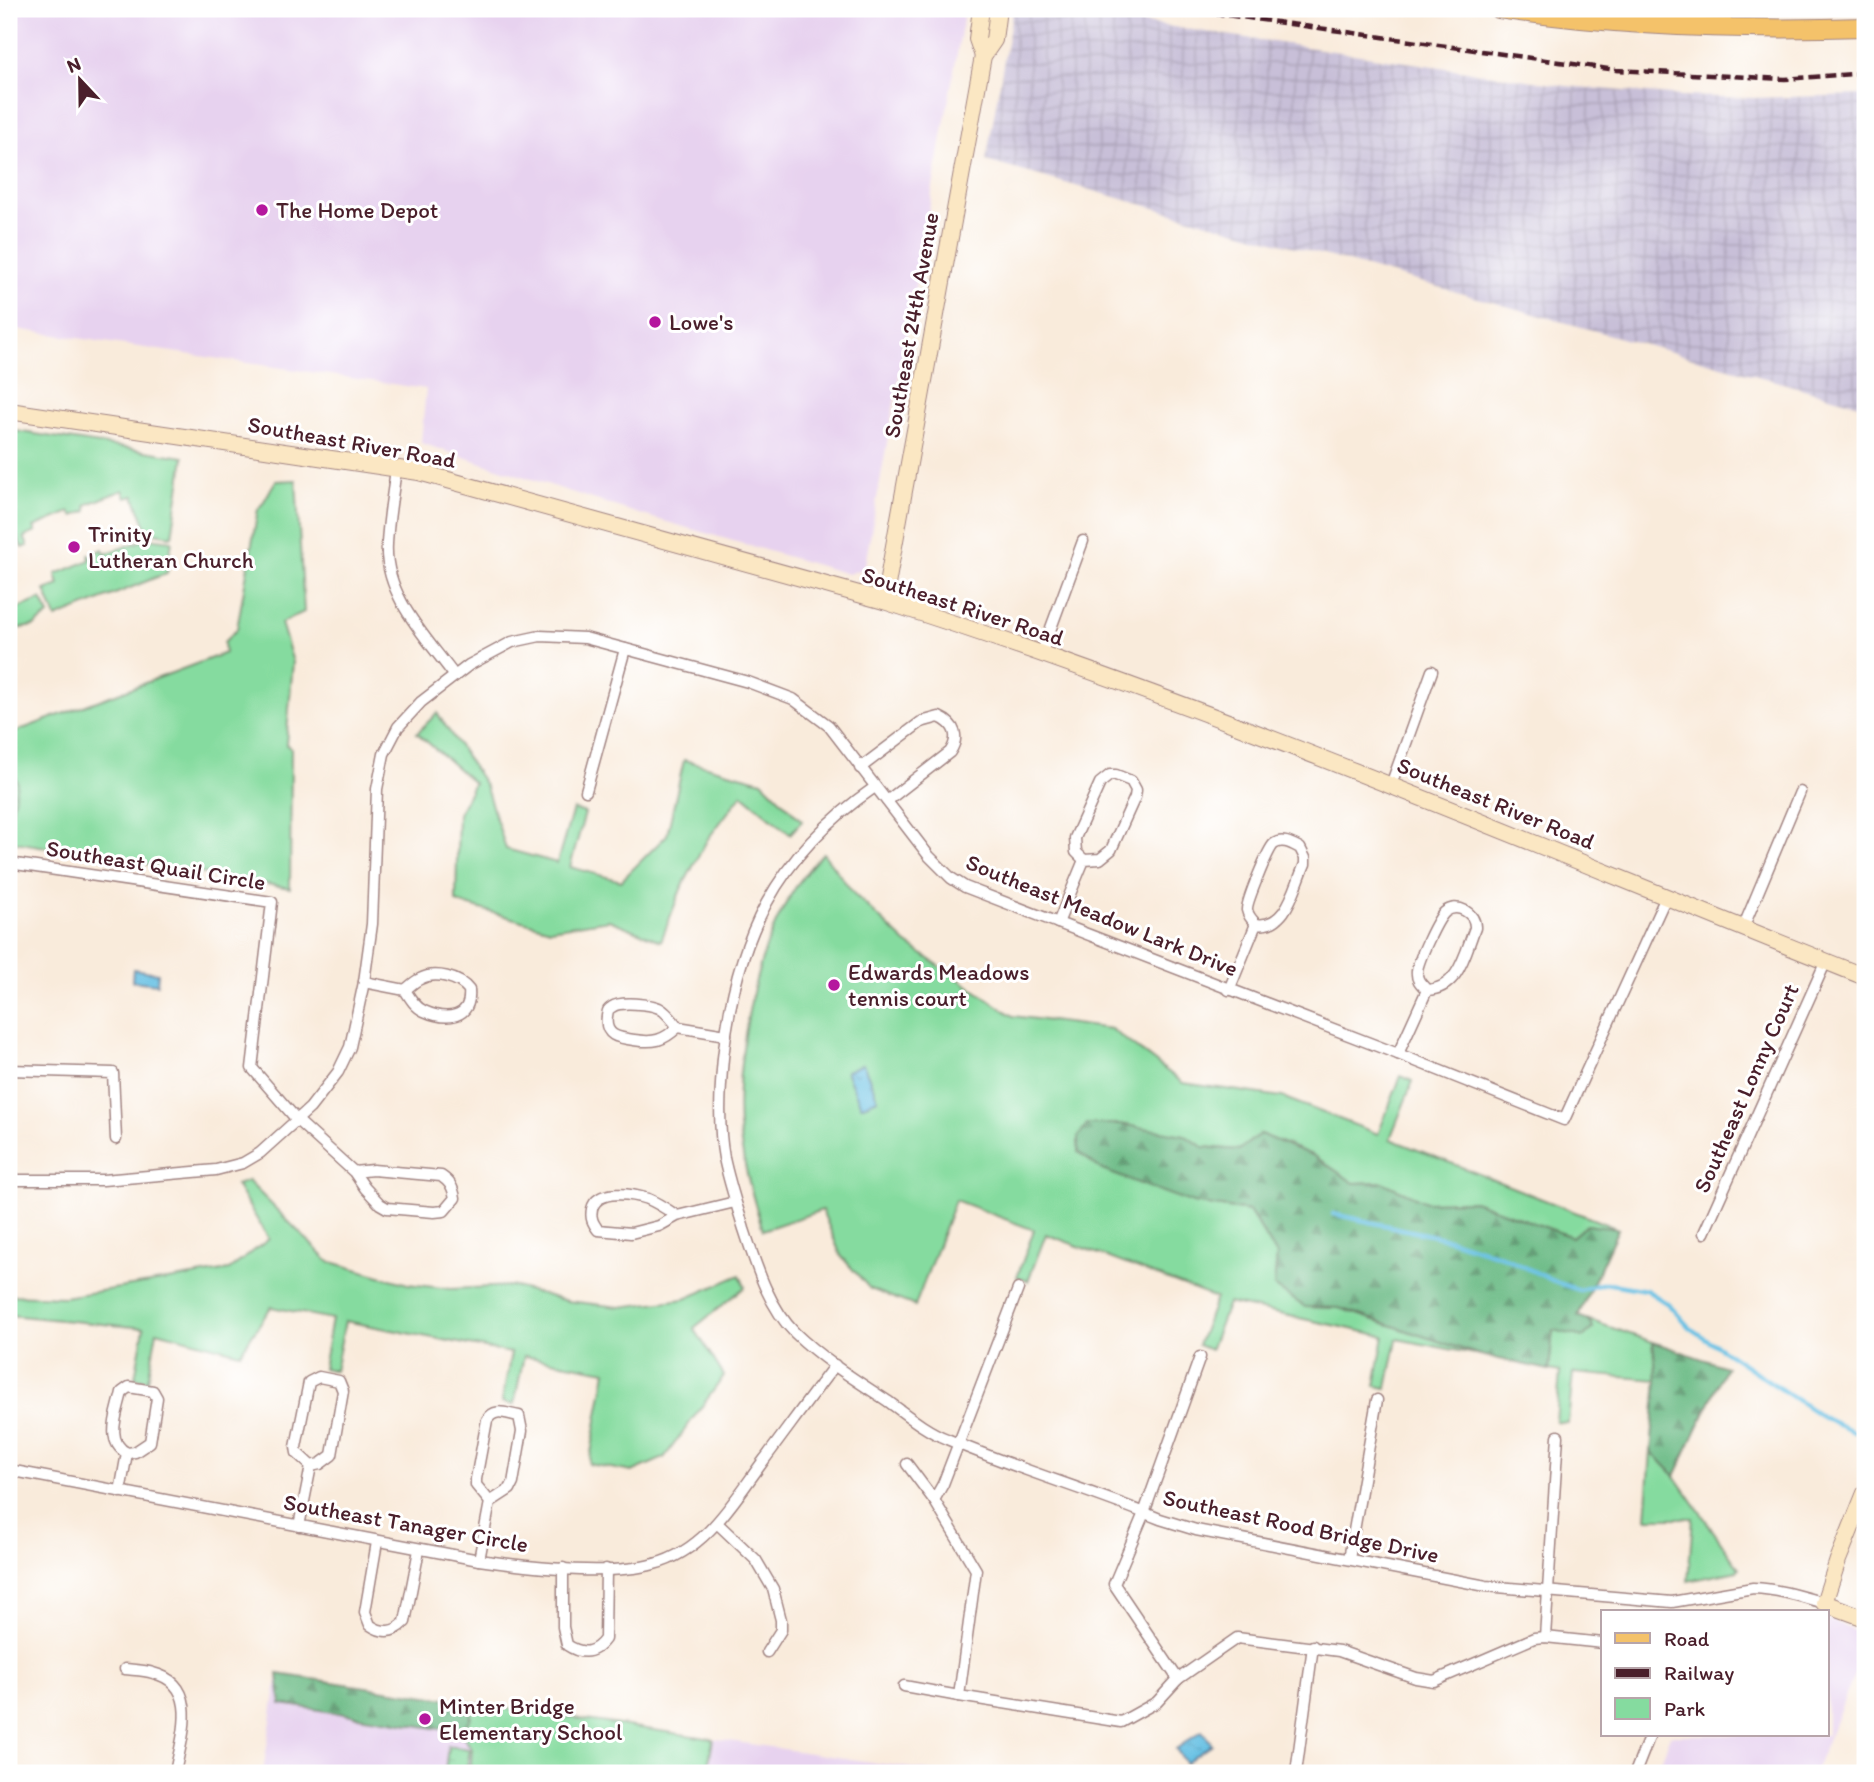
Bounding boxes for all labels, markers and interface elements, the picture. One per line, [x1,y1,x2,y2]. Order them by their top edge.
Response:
north arrow [46,46,116,116]
text: N [64,52,84,78]
place label: The Home Depot [276,196,438,224]
marker: The Home Depot [254,202,270,218]
street label: Southeast 24th Avenue [877,210,945,440]
place label: Lowe's [669,308,734,336]
marker: Lowe's [647,314,663,330]
street label: Southeast River Road [246,410,459,474]
place label: Trinity Lutheran Church [88,520,254,574]
marker: Trinity Lutheran Church [66,539,82,555]
street label: Southeast River Road [858,560,1068,652]
street label: Southeast River Road [1393,751,1599,856]
street label: Southeast Quail Circle [44,834,268,896]
street label: Southeast Meadow Lark Drive [962,848,1242,982]
place label: Edwards Meadows tennis court [848,958,1029,1012]
marker: Edwards Meadows tennis court [826,977,842,993]
street label: Southeast Lonny Court [1687,979,1805,1197]
street label: Southeast Rood Bridge Drive [1160,1483,1442,1569]
street label: Southeast Tanager Circle [281,1488,531,1558]
legend [1601,1610,1828,1736]
text: Road [1664,1626,1710,1651]
text: Railway [1664,1660,1734,1685]
place label: Minter Bridge Elementary School [439,1692,623,1746]
text: Park [1664,1696,1706,1721]
marker: Minter Bridge Elementary School [417,1711,433,1727]

